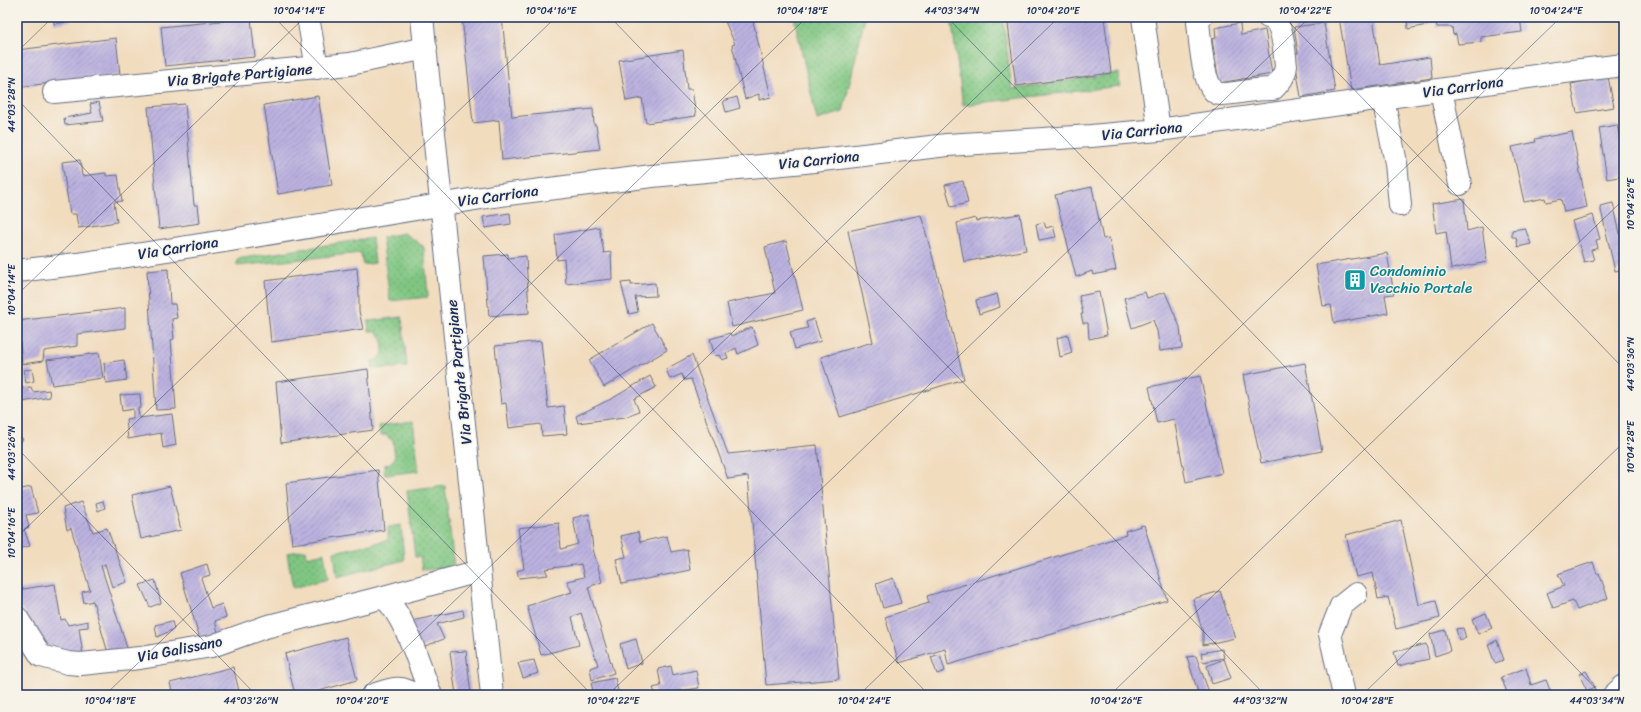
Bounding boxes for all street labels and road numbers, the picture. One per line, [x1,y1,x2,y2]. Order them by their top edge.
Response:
street label: Via Brigate Partigiane [166,56,314,94]
street label: Via Carriona [1421,68,1505,106]
street label: Via Carriona [1100,114,1184,148]
street label: Via Carriona [777,143,861,177]
street label: Via Carriona [456,177,540,215]
street label: Via Carriona [136,229,221,267]
street label: Via Brigate Partigiane [438,298,480,446]
street label: Via Galissano [135,628,225,670]

